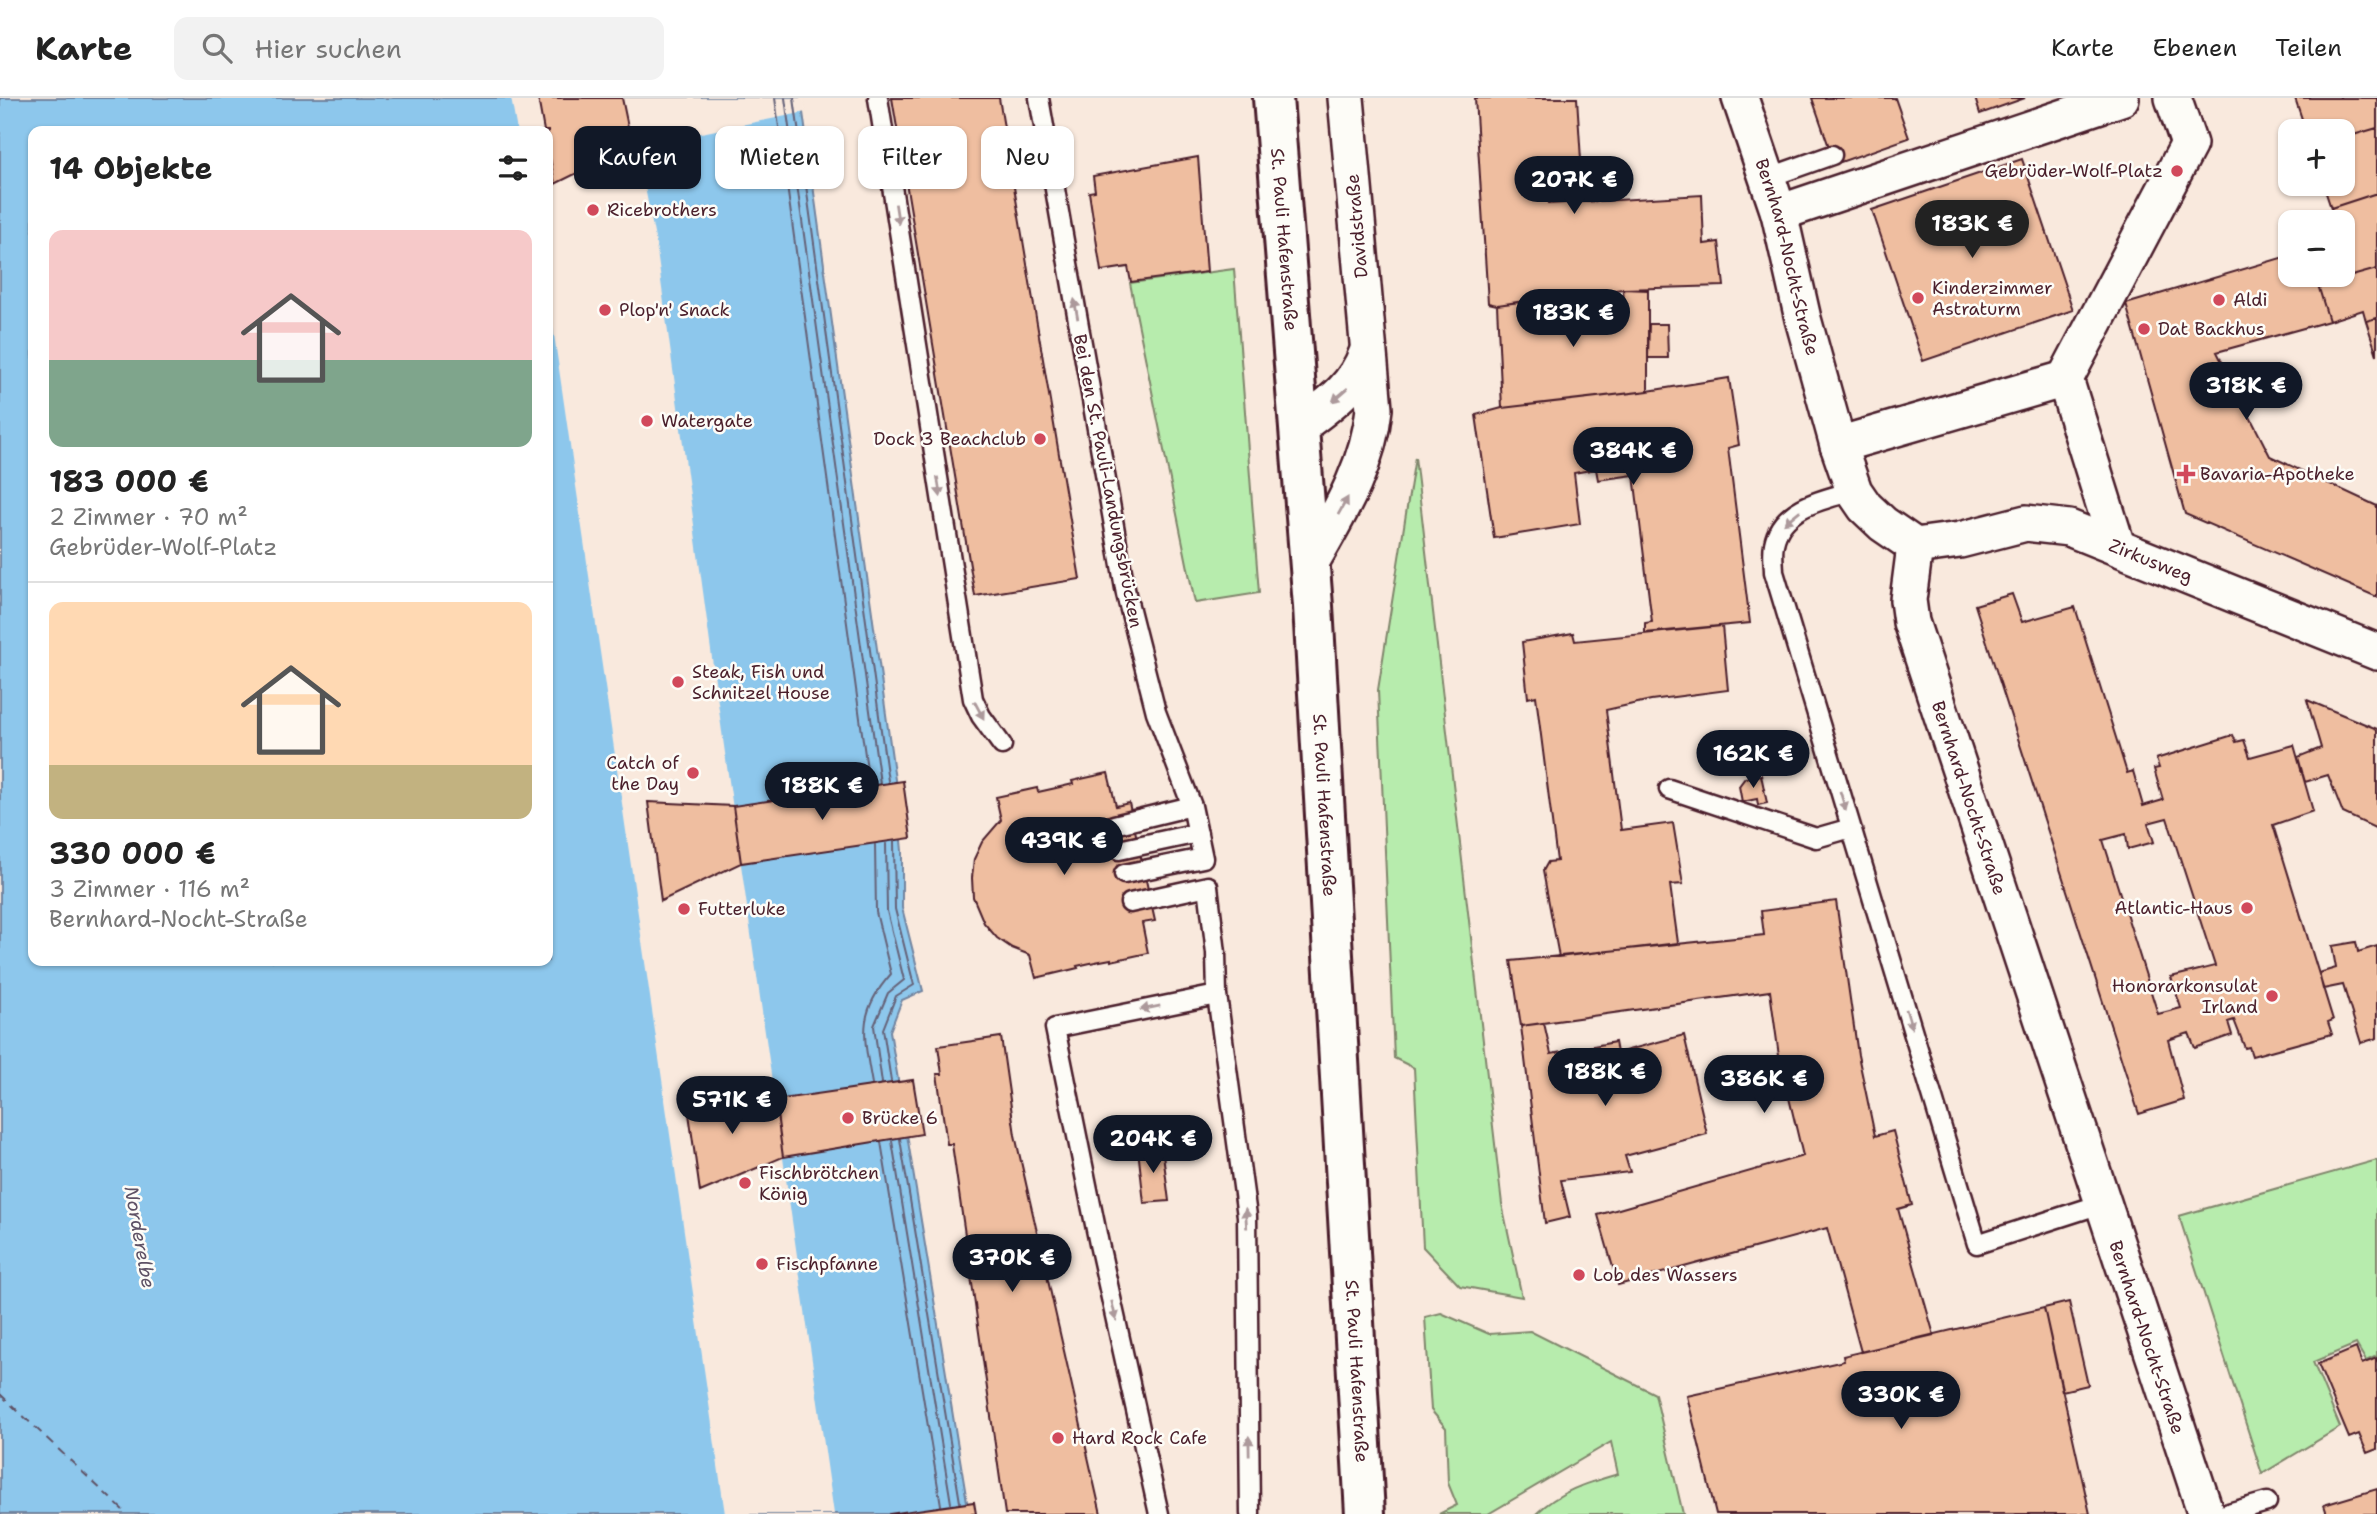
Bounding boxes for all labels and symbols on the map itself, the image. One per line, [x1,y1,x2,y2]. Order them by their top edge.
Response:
street label: St. Pauli Hafenstraße [1265,147,1303,332]
street label: Bernhard-Nocht-Straße [1749,155,1825,358]
pin: 207K € [1517,156,1631,216]
place label: Gebrüder-Wolf-Platz [1984,159,2163,183]
marker: Gebrüder-Wolf-Platz [2169,163,2185,179]
street label: Davidstraße [1340,173,1374,279]
place label: Ricebrothers [607,198,717,222]
pin: 183K € [1915,200,2029,260]
marker: Ricebrothers [585,202,601,218]
one-way arrow [892,203,903,225]
place label: Kinderzimmer Astraturm [1932,276,2053,321]
place label: Aldi [2233,288,2268,312]
pin: 183K € [1516,289,1630,349]
marker: Kinderzimmer Astraturm [1910,290,1926,306]
marker: Aldi [2211,292,2227,308]
place label: Plop'n' Snack [619,298,730,322]
one-way arrow [1070,298,1081,320]
marker: Plop'n' Snack [597,302,613,318]
place label: Dat Backhus [2158,317,2265,341]
marker: Dat Backhus [2136,321,2152,337]
street label: Bei den St. Pauli-Landungsbrücken [1068,332,1148,630]
pin: 318K € [2189,362,2303,422]
one-way arrow [1331,387,1348,402]
place label: Watergate [661,409,753,433]
marker: Watergate [639,413,655,429]
place label: Dock 3 Beachclub [873,427,1026,451]
pin: 384K € [1576,428,1690,487]
marker: Dock 3 Beachclub [1032,431,1048,447]
place label: Bavaria-Apotheke [2200,462,2355,486]
marker: Bavaria-Apotheke [2178,466,2194,482]
one-way arrow [934,476,945,498]
one-way arrow [1337,497,1349,516]
one-way arrow [1783,509,1801,524]
street label: Zirkusweg [2105,533,2196,589]
place label: Steak, Fish und Schnitzel House [692,660,830,705]
marker: Steak, Fish und Schnitzel House [670,674,686,690]
street label: Bernhard-Nocht-Straße [1926,698,2012,898]
one-way arrow [972,701,984,721]
street label: St. Pauli Hafenstraße [1307,713,1342,897]
pin: 162K € [1696,730,1810,790]
place label: Catch of the Day [606,751,679,796]
pin: 188K € [765,762,879,822]
marker: Catch of the Day [685,765,701,781]
one-way arrow [1839,791,1849,812]
pin: 439K € [1007,818,1121,877]
place label: Atlantic-Haus [2114,896,2233,920]
place label: Futterluke [698,897,786,921]
marker: Atlantic-Haus [2239,900,2255,916]
marker: Futterluke [676,901,692,917]
place label: Honorarkonsulat Irland [2112,974,2258,1019]
marker: Honorarkonsulat Irland [2264,988,2280,1004]
one-way arrow [1139,1003,1161,1014]
one-way arrow [1905,1009,1915,1030]
pin: 188K € [1548,1048,1662,1108]
pin: 386K € [1707,1056,1821,1115]
pin: 571K € [675,1076,789,1136]
place label: Brücke 6 [862,1106,938,1130]
marker: Brücke 6 [840,1110,856,1126]
pin: 204K € [1096,1116,1210,1175]
place label: Fischbrötchen König [759,1161,879,1206]
marker: Fischbrötchen König [737,1175,753,1191]
water label: Norderelbe [119,1184,161,1290]
one-way arrow [1240,1207,1251,1229]
pin: 370K € [955,1234,1069,1294]
street label: Bernhard-Nocht-Straße [2103,1238,2190,1437]
place label: Fischpfanne [776,1252,878,1276]
marker: Fischpfanne [754,1256,770,1272]
place label: Lob des Wassers [1593,1263,1738,1287]
marker: Lob des Wassers [1571,1267,1587,1283]
street label: St. Pauli Hafenstraße [1340,1279,1374,1463]
one-way arrow [1108,1300,1119,1322]
pin: 330K € [1844,1372,1958,1431]
place label: Hard Rock Cafe [1072,1426,1207,1450]
marker: Hard Rock Cafe [1050,1430,1066,1446]
one-way arrow [1243,1435,1255,1457]

